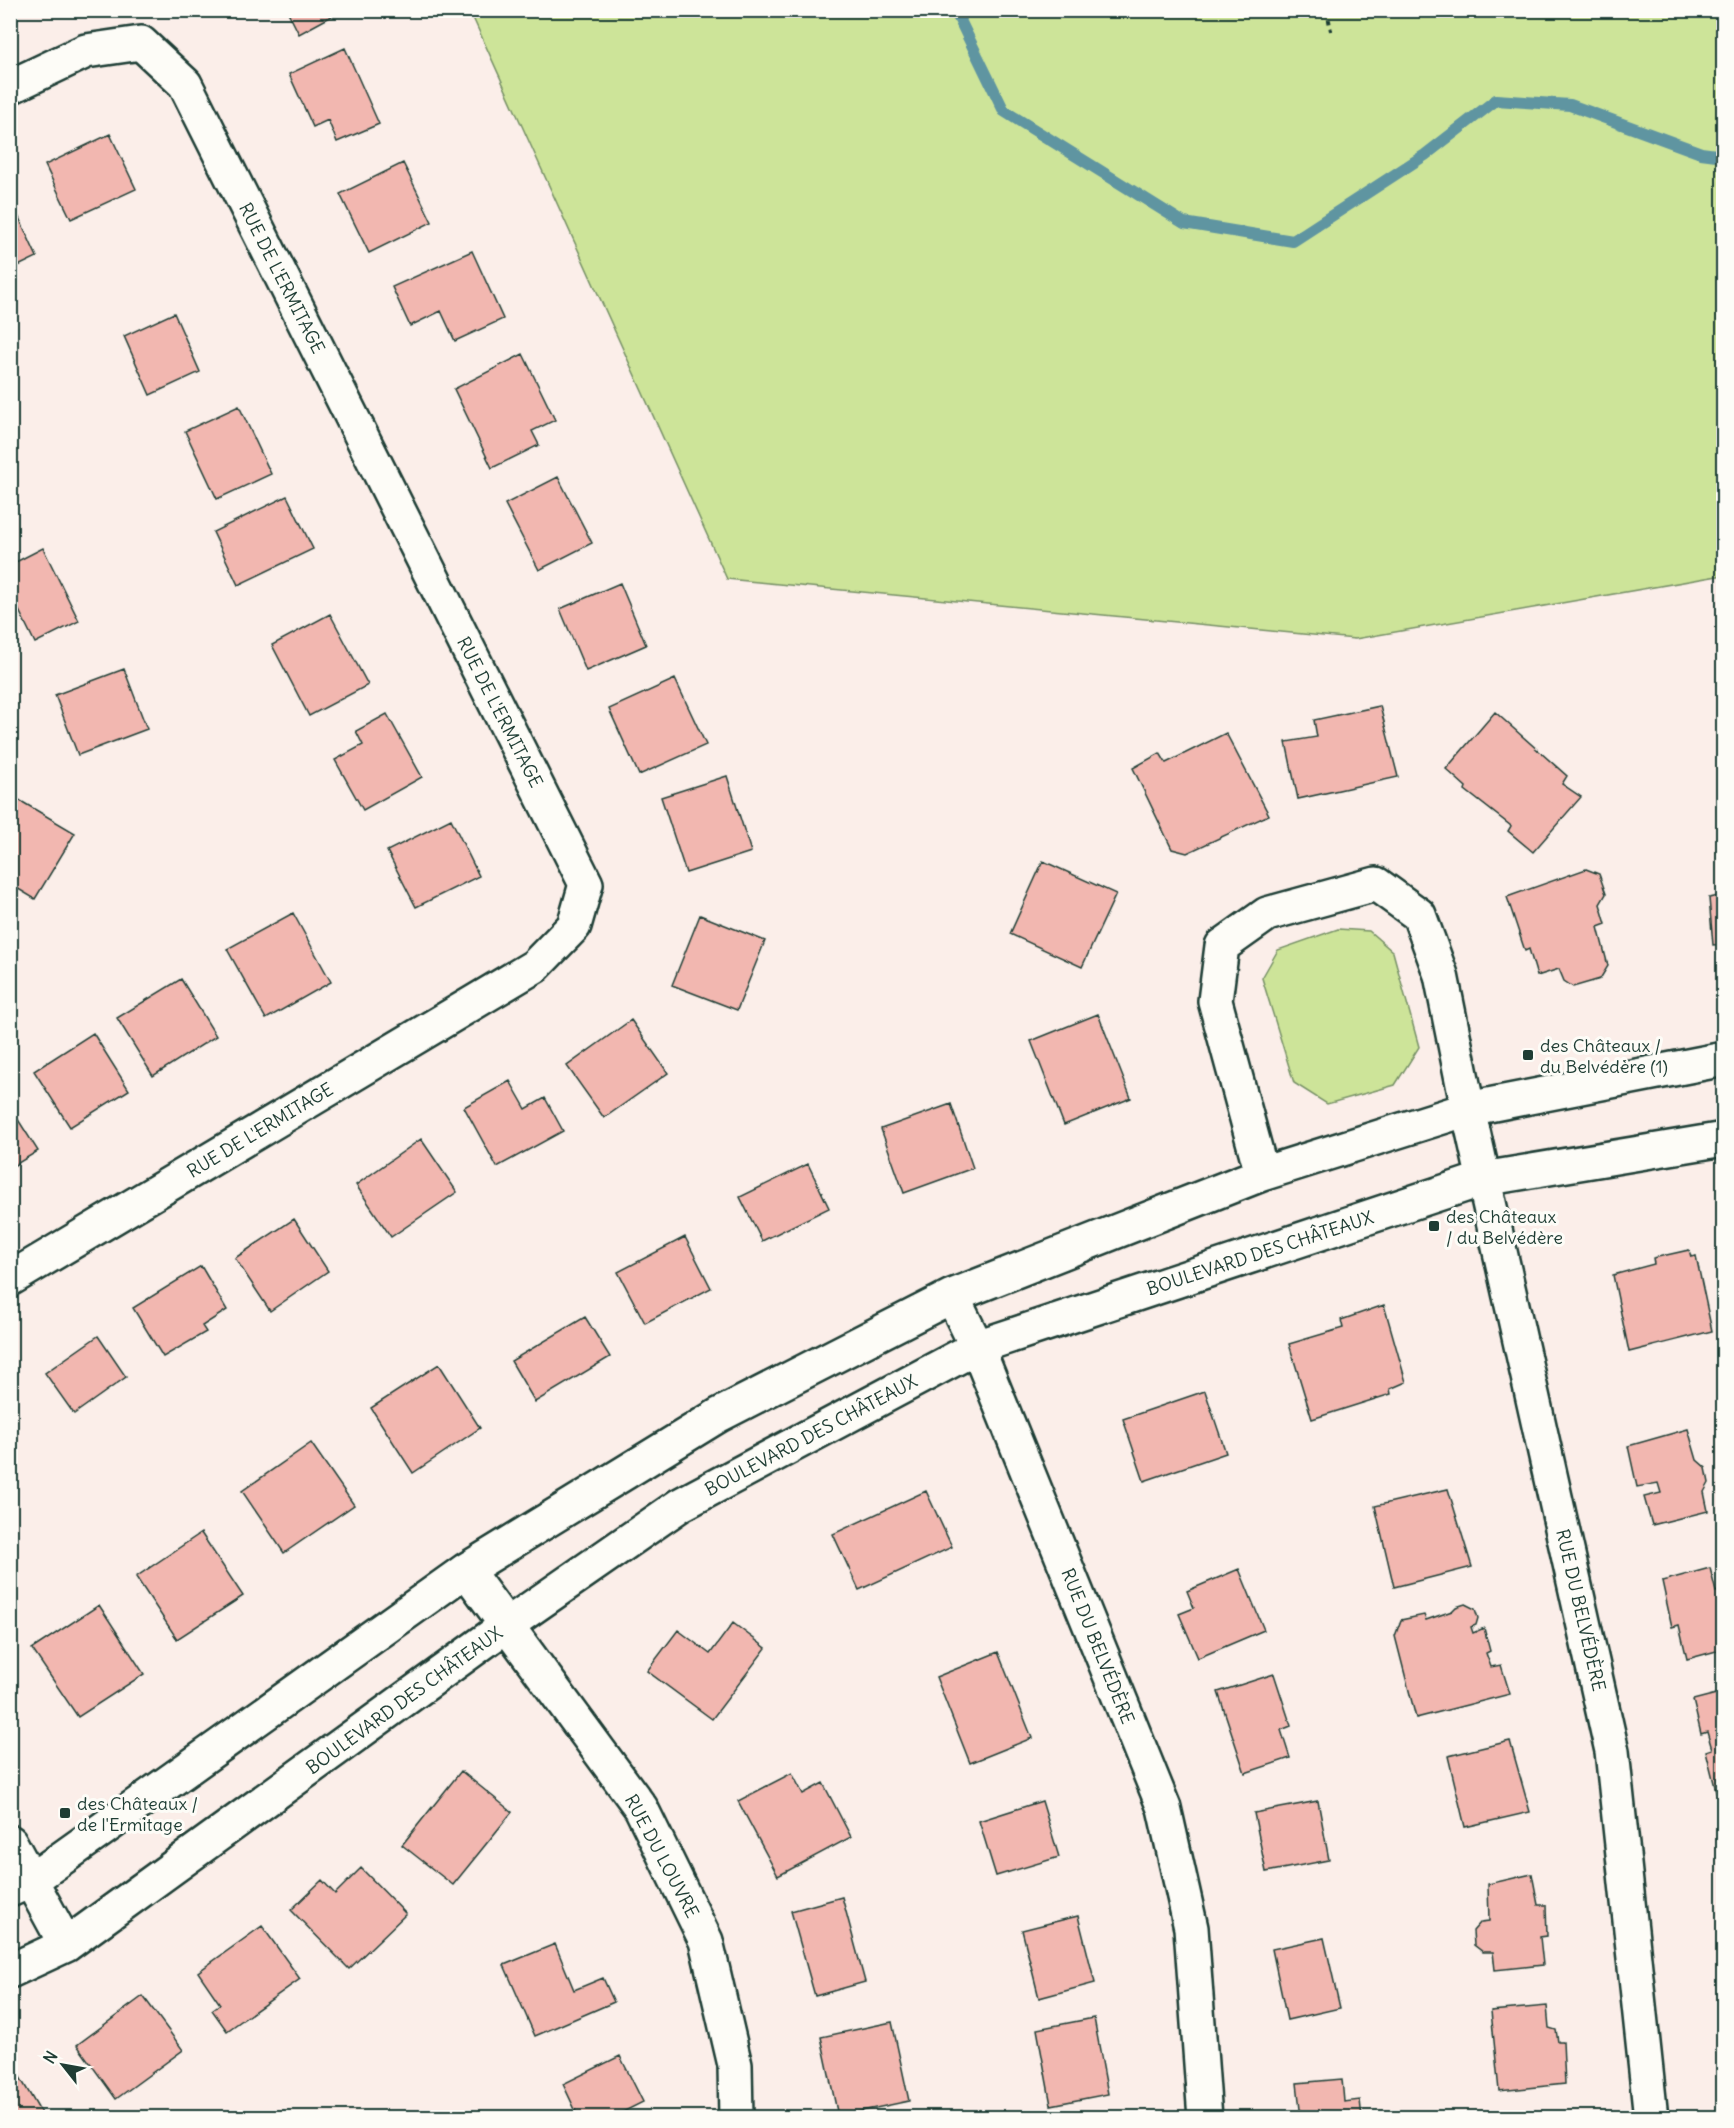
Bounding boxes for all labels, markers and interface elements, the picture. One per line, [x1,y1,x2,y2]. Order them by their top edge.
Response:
street label: RUE DE L'ERMITAGE [234,199,330,357]
street label: RUE DE L'ERMITAGE [452,633,548,791]
place label: des Châteaux / du Belvédère (1) [1540,1034,1668,1078]
marker: des Châteaux / du Belvédère (1) [1521,1048,1535,1062]
street label: RUE DE L'ERMITAGE [183,1077,337,1183]
street label: BOULEVARD DES CHÂTEAUX [1144,1205,1377,1301]
place label: des Châteaux / du Belvédère [1446,1205,1563,1249]
marker: des Châteaux / du Belvédère [1427,1219,1441,1233]
street label: BOULEVARD DES CHÂTEAUX [701,1369,922,1501]
street label: RUE DU BELVÉDÈRE [1551,1527,1611,1693]
street label: RUE DU BELVÉDÈRE [1056,1565,1140,1727]
street label: BOULEVARD DES CHÂTEAUX [301,1621,507,1779]
street label: RUE DU LOUVRE [620,1790,704,1922]
place label: des Châteaux / de l'Ermitage [77,1792,198,1836]
marker: des Châteaux / de l'Ermitage [58,1806,72,1820]
north arrow [33,2035,93,2095]
text: N [39,2047,62,2067]

